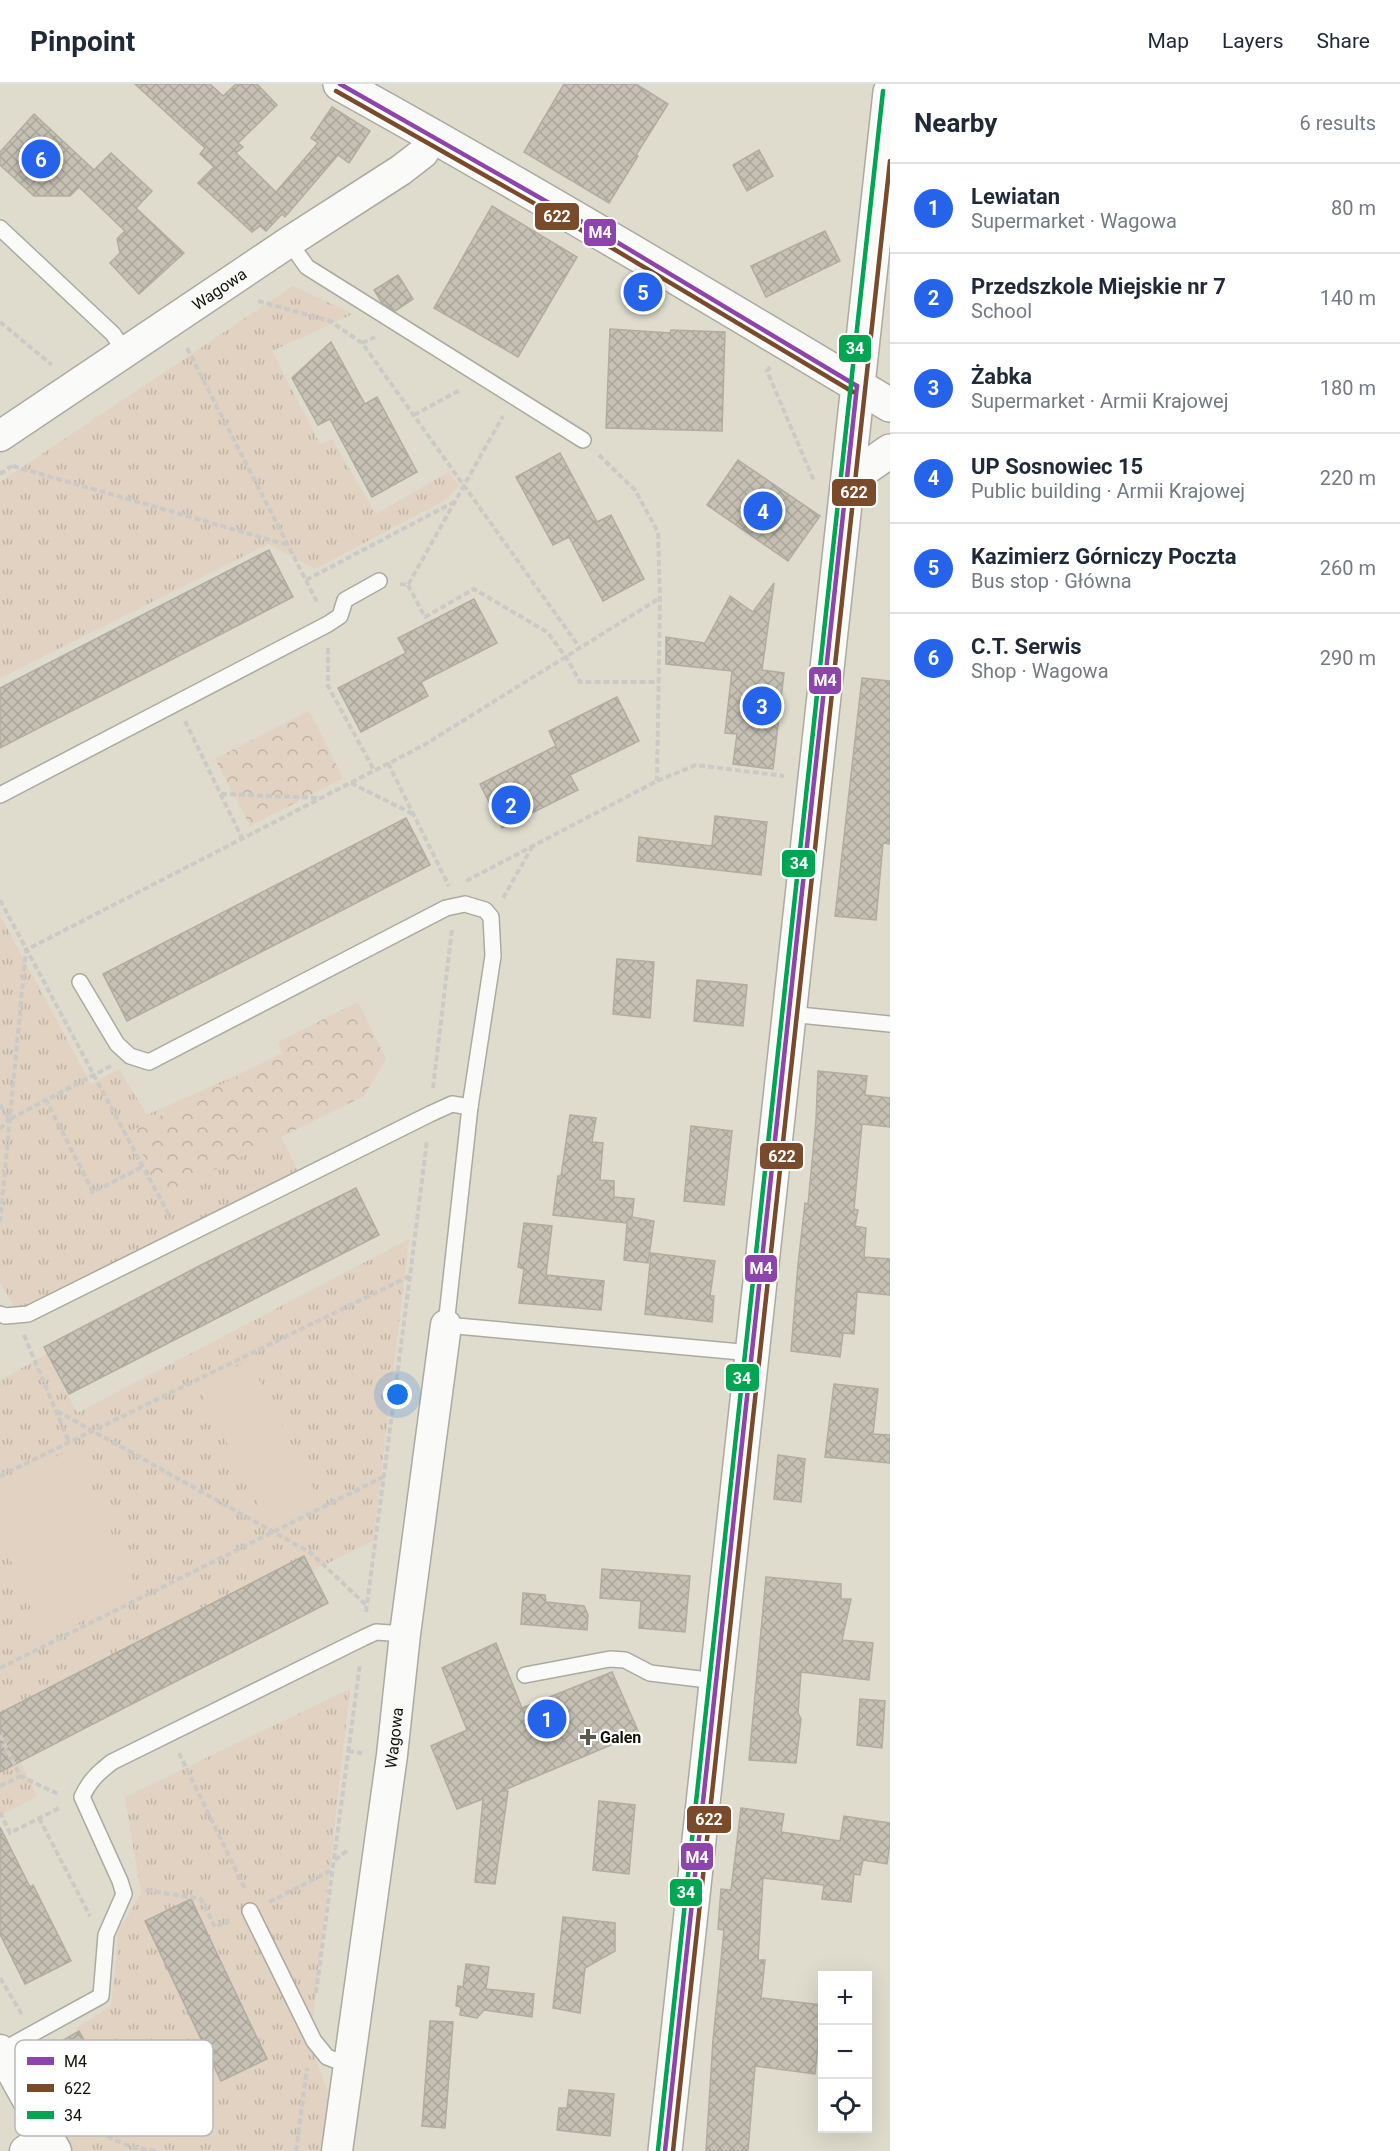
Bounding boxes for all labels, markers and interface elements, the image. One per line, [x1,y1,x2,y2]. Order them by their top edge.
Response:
text: Pinpoint [30,25,135,58]
text: Map [1147,29,1189,53]
text: Layers [1222,29,1283,53]
text: Share [1316,29,1370,53]
text: Nearby [914,108,997,138]
text: 6 results [1300,111,1376,135]
pin: 6 [22,136,60,182]
text: Lewiatan [971,184,1060,209]
text: 1 [928,196,939,220]
text: 80 m [1331,196,1376,220]
line badge: 622 [534,202,580,231]
text: 622 [543,207,571,226]
text: Supermarket · Wagowa [971,209,1177,233]
line badge: M4 [583,218,617,247]
text: M4 [588,223,612,242]
street label: Wagowa [189,264,250,314]
pin: 5 [624,270,662,314]
text: Przedszkole Miejskie nr 7 [971,274,1226,299]
text: 2 [928,286,939,310]
text: 140 m [1320,286,1376,310]
text: School [971,299,1032,323]
line badge: 34 [838,334,872,363]
text: 34 [846,339,864,358]
text: Żabka [971,364,1032,389]
text: 3 [928,376,939,400]
text: 180 m [1320,376,1376,400]
text: Supermarket · Armii Krajowej [971,389,1228,413]
text: UP Sosnowiec 15 [971,454,1143,479]
text: 4 [928,466,939,490]
text: 220 m [1320,466,1376,490]
line badge: 622 [831,478,877,507]
text: Public building · Armii Krajowej [971,479,1245,503]
text: 622 [840,483,868,502]
pin: 4 [744,488,783,534]
text: Kazimierz Górniczy Poczta [971,544,1236,569]
text: 5 [928,556,939,580]
text: 260 m [1320,556,1376,580]
text: Bus stop · Główna [971,569,1132,593]
text: C.T. Serwis [971,634,1082,659]
text: 6 [928,646,939,670]
text: 290 m [1320,646,1376,670]
text: Shop · Wagowa [971,659,1109,683]
line badge: M4 [808,666,842,695]
text: M4 [813,671,837,690]
pin: 3 [742,684,782,728]
pin: 2 [492,782,530,828]
line badge: 34 [781,849,816,878]
text: 34 [790,854,808,873]
line badge: 622 [759,1142,804,1170]
text: 622 [768,1147,796,1166]
line badge: M4 [744,1254,778,1283]
text: M4 [749,1259,773,1278]
line badge: 34 [725,1363,760,1392]
text: 34 [733,1369,751,1388]
your location [383,1380,412,1409]
pin: 1 [528,1696,566,1742]
street label: Wagowa [381,1706,407,1770]
place label: Galen [600,1728,641,1747]
marker: Galen [581,1730,595,1744]
line badge: 622 [686,1805,732,1834]
text: 622 [695,1810,723,1829]
line badge: M4 [680,1842,714,1871]
text: M4 [685,1848,709,1867]
line badge: 34 [669,1878,703,1907]
text: 34 [677,1883,695,1902]
map controls [818,1971,872,2133]
button: + [818,1971,872,2025]
button: − [818,2025,872,2079]
legend [15,2040,213,2136]
text: M4 [64,2052,87,2071]
text: 622 [64,2079,91,2098]
button: locate [818,2079,872,2133]
text: 34 [64,2106,82,2125]

